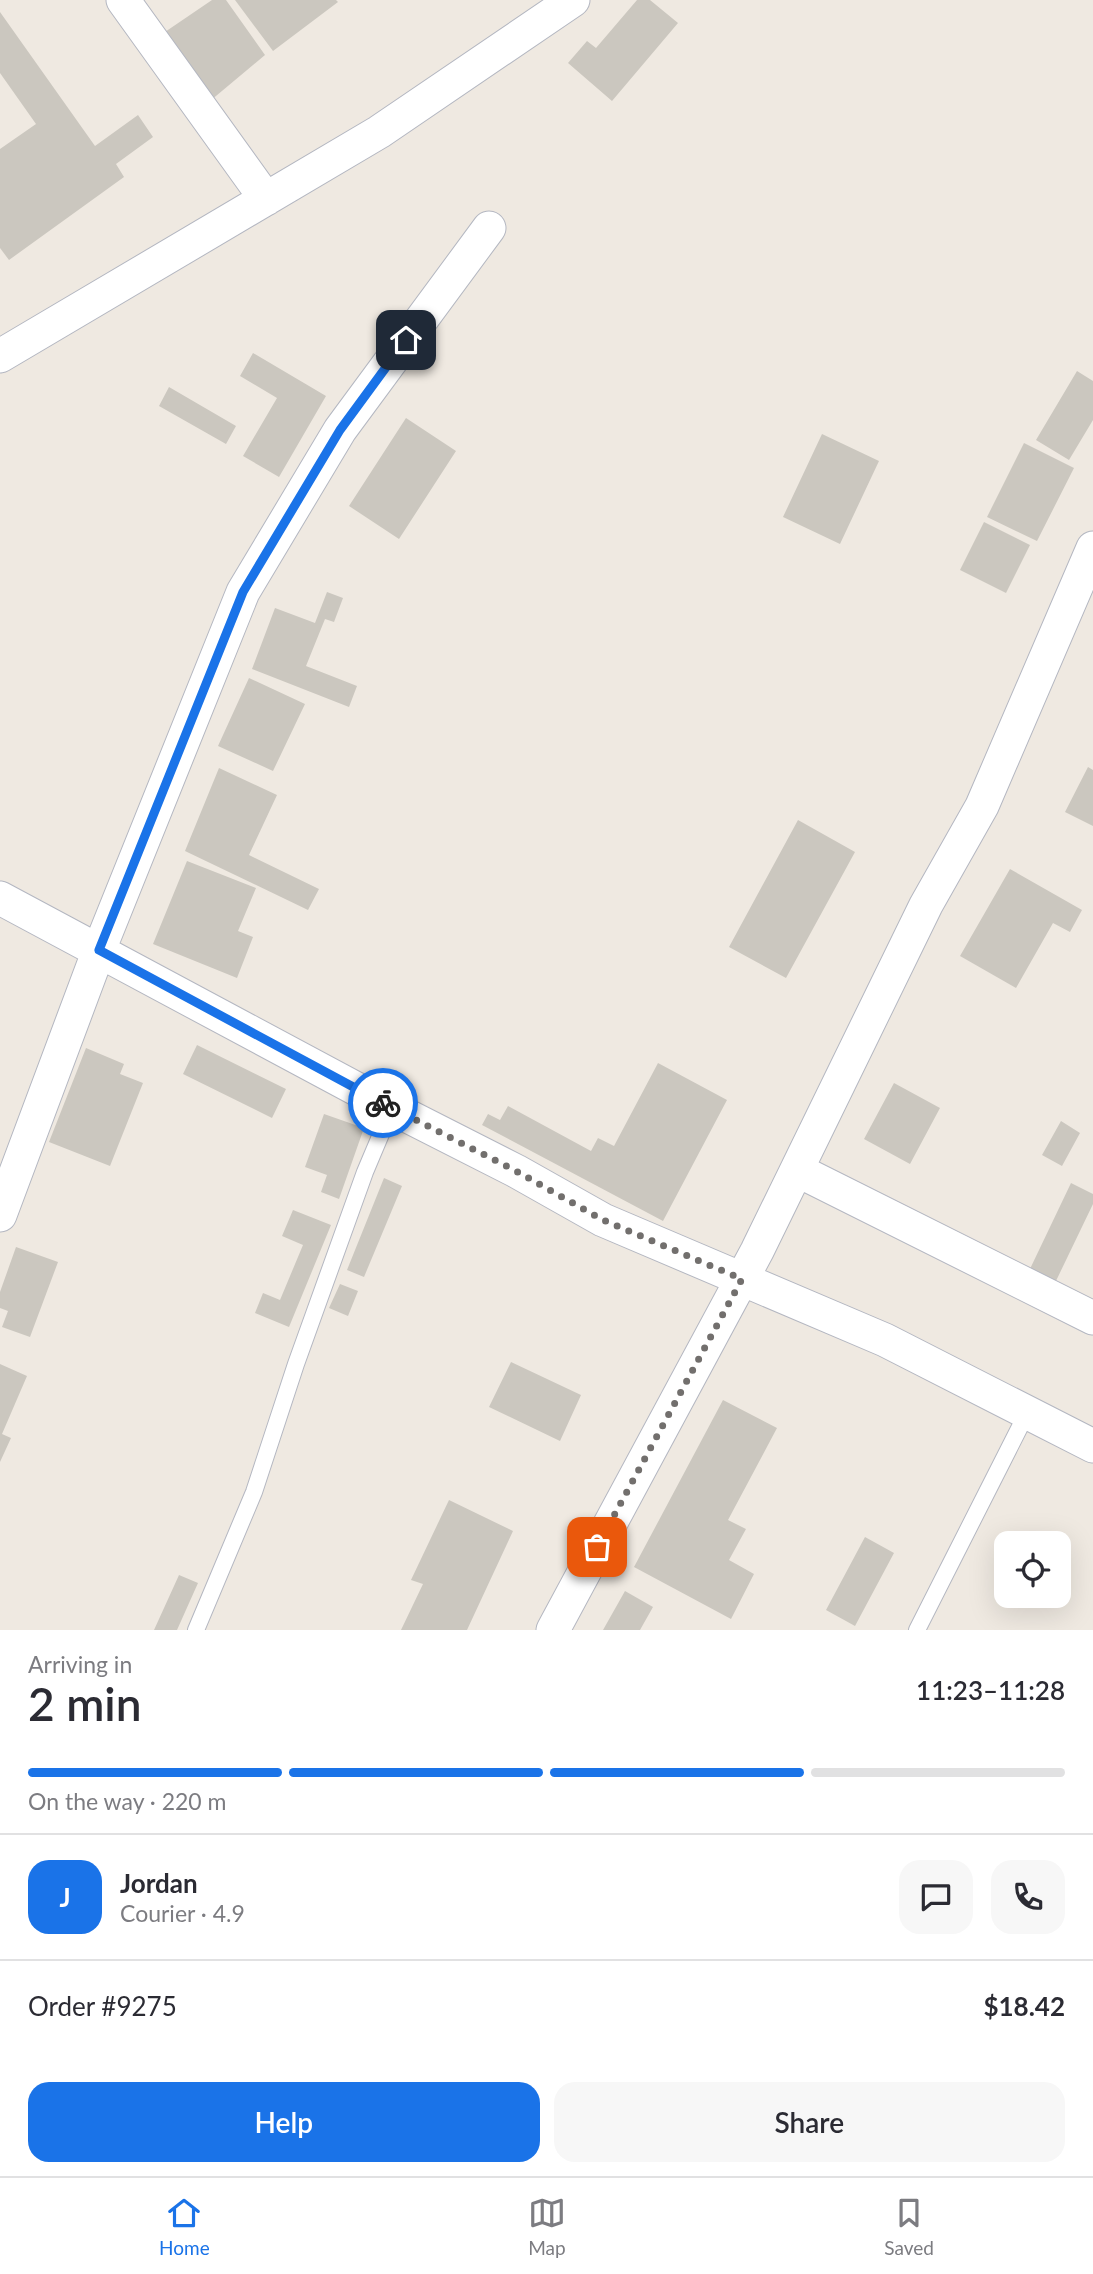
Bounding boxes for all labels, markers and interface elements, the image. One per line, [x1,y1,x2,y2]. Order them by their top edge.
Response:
pin [376,310,436,370]
icon: home [387,321,425,359]
courier [348,1068,418,1138]
icon: bike [364,1084,402,1122]
pin [567,1517,627,1577]
icon: bag [578,1528,616,1566]
map controls [994,1531,1071,1608]
button: locate [994,1531,1071,1608]
text: Arriving in [28,1650,132,1678]
text: 11:23–11:28 [916,1674,1065,1706]
text: 2 min [28,1676,142,1731]
text: On the way · 220 m [28,1787,227,1815]
button: chat [899,1860,973,1934]
button: phone [991,1860,1065,1934]
text: Jordan [120,1867,198,1899]
text: J [59,1881,71,1913]
text: Courier · 4.9 [120,1899,245,1927]
text: Order #9275 [28,1990,177,2022]
text: $18.42 [983,1990,1065,2022]
button: Help [28,2082,540,2162]
button: Share [554,2082,1065,2162]
tab: Home [159,2194,210,2259]
tab: Map [528,2194,566,2259]
tab: Saved [884,2194,934,2259]

